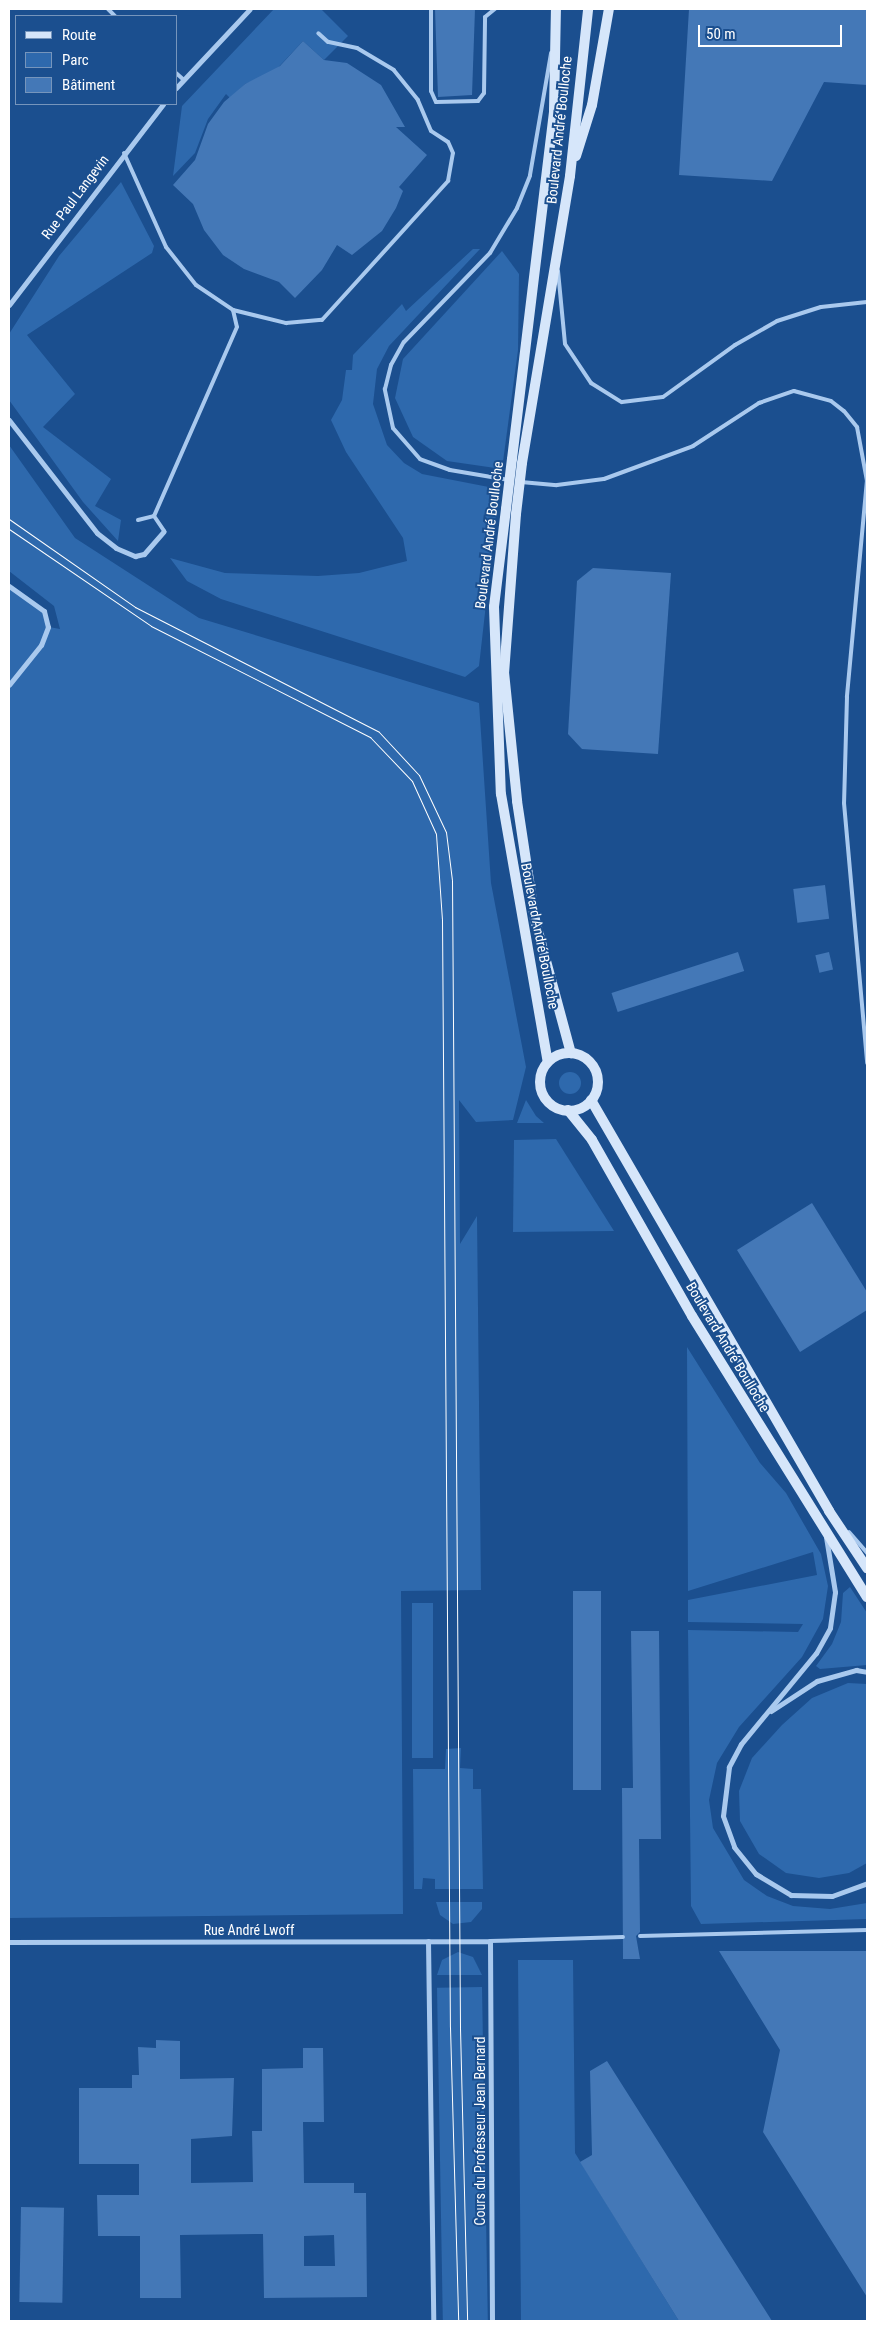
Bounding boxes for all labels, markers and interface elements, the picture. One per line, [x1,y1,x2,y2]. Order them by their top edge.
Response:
legend [15,15,178,105]
scale bar [701,15,845,47]
text: 50 m [706,25,736,43]
text: Route [62,26,96,44]
text: Parc [62,51,89,69]
street label: Boulevard André Boulloche [543,55,575,205]
text: Bâtiment [62,76,115,94]
street label: Rue Paul Langevin [38,152,112,242]
street label: Boulevard André Boulloche [472,460,506,610]
street label: Boulevard André Boulloche [518,862,562,1010]
street label: Boulevard André Boulloche [683,1279,773,1415]
street label: Rue André Lwoff [204,1922,294,1938]
street label: Cours du Professeur Jean Bernard [472,2037,488,2225]

